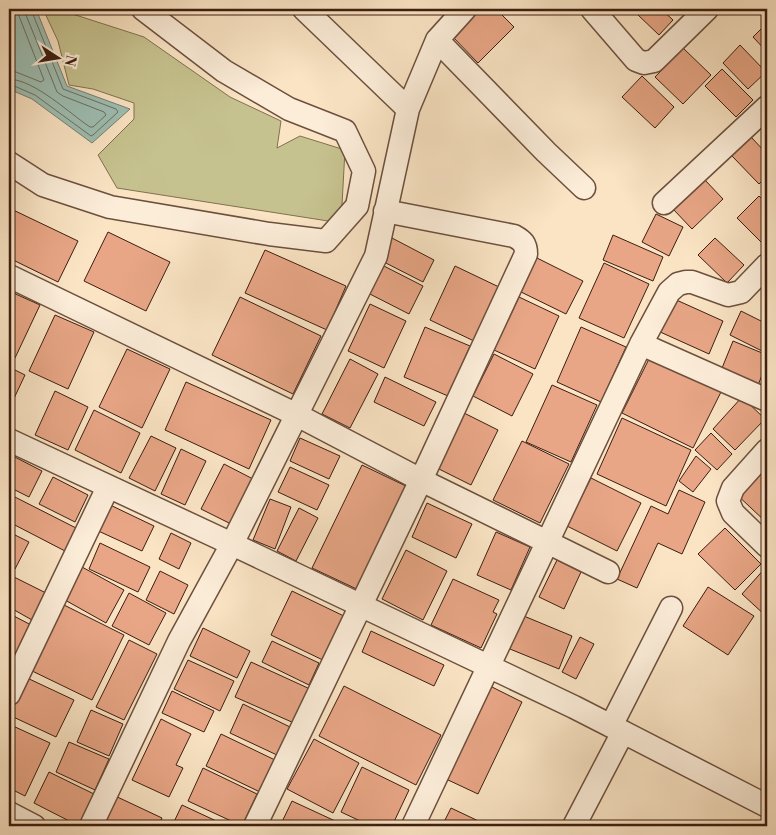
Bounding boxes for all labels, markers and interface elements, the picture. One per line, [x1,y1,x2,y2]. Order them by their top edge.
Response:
north arrow [32,32,82,82]
text: N [60,53,80,68]

